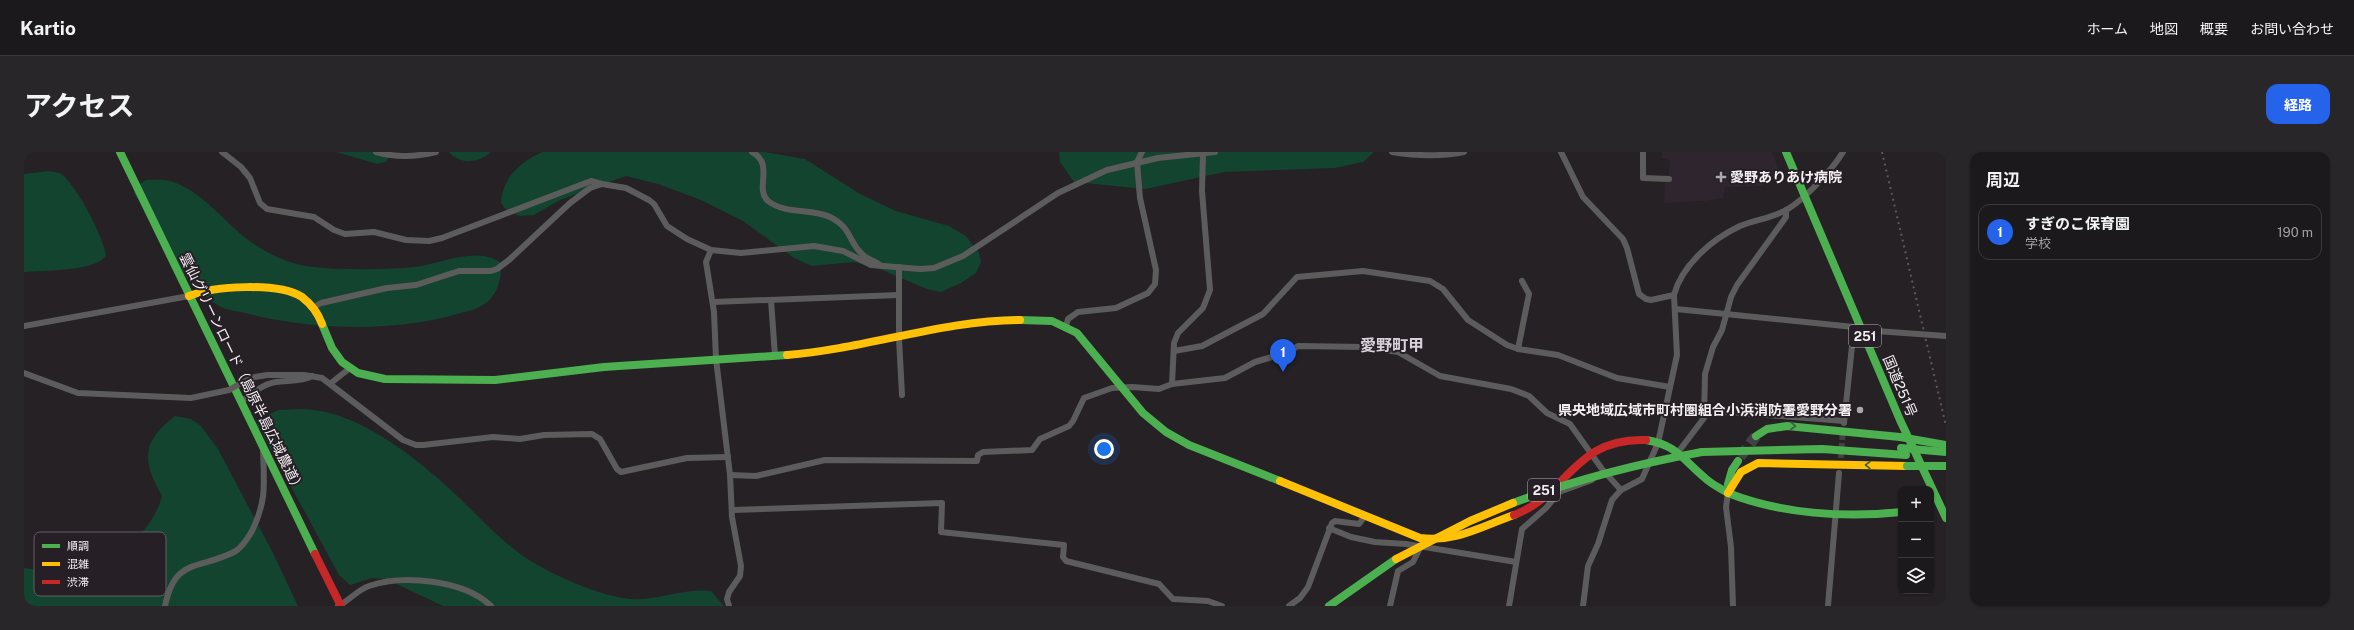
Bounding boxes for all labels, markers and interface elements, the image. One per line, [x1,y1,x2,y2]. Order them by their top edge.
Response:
text: Kartio [20,17,76,39]
text: ホーム [2086,21,2128,37]
text: 地図 [2150,21,2178,37]
text: 概要 [2200,21,2228,37]
text: お問い合わせ [2250,21,2334,37]
button: 経路 [2266,84,2330,124]
text: アクセス [24,89,135,122]
place label: 愛野ありあけ病院 [1730,169,1842,185]
text: 周辺 [1986,170,2020,190]
marker: 愛野ありあけ病院 [1715,171,1727,183]
text: すぎのこ保育園 [2025,215,2130,232]
text: 1 [1997,225,2003,240]
text: 190 m [2277,225,2313,240]
text: 学校 [2025,236,2051,251]
street label: 雲仙グリーンロード（島原半島広域農道） [177,250,307,496]
road number: 251 [1849,325,1881,347]
district label: 愛野町甲 [1360,336,1424,355]
pin: 1 [1270,339,1296,372]
street label: 国道251号 [1880,353,1920,419]
place label: 県央地域広域市町村圏組合小浜消防署愛野分署 [1558,402,1852,418]
marker: 県央地域広域市町村圏組合小浜消防署愛野分署 [1855,405,1865,415]
one-way arrow [1790,422,1796,430]
your location [1094,439,1114,459]
one-way arrow [1865,461,1871,469]
road number: 251 [1528,479,1560,501]
map controls [1898,486,1934,594]
button: + [1898,486,1934,522]
button: − [1898,522,1934,558]
legend [34,532,166,596]
text: 順調 [67,540,89,552]
text: 混雑 [67,558,89,570]
button: layers [1898,558,1934,594]
text: 渋滞 [67,576,89,588]

